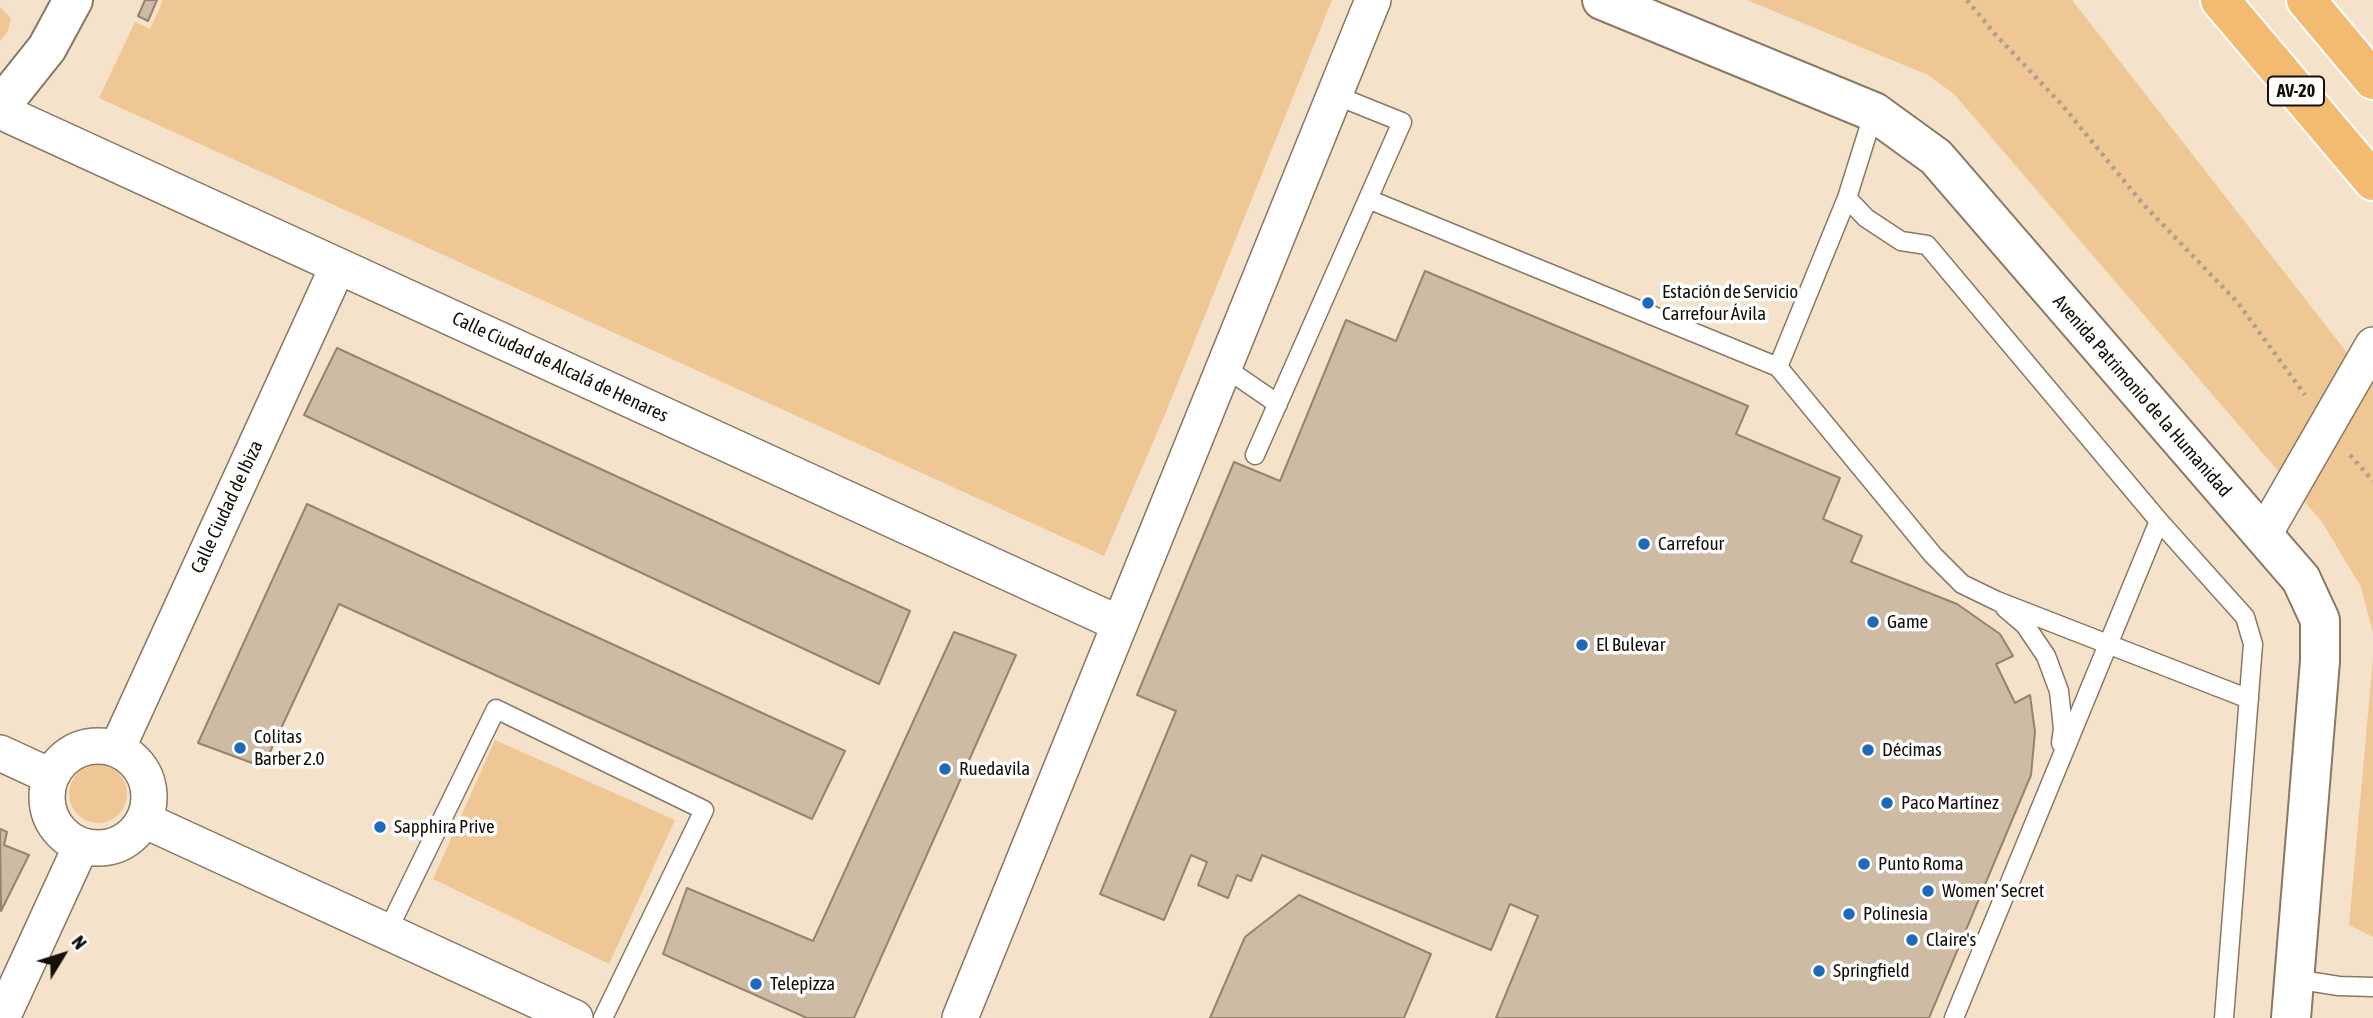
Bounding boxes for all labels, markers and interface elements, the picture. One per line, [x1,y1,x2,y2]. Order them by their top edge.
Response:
road number: AV-20 [2268,76,2324,106]
place label: Estación de Servicio Carrefour Ávila [1662,281,1798,325]
street label: Avenida Patrimonio de la Humanidad [2048,290,2236,502]
marker: Estación de Servicio Carrefour Ávila [1640,295,1656,311]
street label: Calle Ciudad de Alcalá de Henares [448,307,672,427]
street label: Calle Ciudad de Ibiza [186,437,268,577]
place label: Carrefour [1658,533,1724,555]
marker: Carrefour [1636,536,1652,552]
place label: Game [1887,611,1928,633]
marker: Game [1865,614,1881,630]
place label: El Bulevar [1596,634,1665,656]
marker: El Bulevar [1574,637,1590,653]
place label: Colitas Barber 2.0 [254,726,325,770]
place label: Décimas [1882,739,1942,761]
marker: Colitas Barber 2.0 [232,740,248,756]
marker: Décimas [1860,742,1876,758]
place label: Ruedavila [959,758,1030,780]
marker: Ruedavila [937,761,953,777]
place label: Paco Martínez [1901,792,1999,814]
marker: Paco Martínez [1879,795,1895,811]
place label: Sapphira Prive [394,816,495,838]
marker: Sapphira Prive [372,819,388,835]
place label: Punto Roma [1878,853,1963,875]
marker: Punto Roma [1856,856,1872,872]
place label: Women' Secret [1942,880,2044,902]
marker: Women' Secret [1920,883,1936,899]
place label: Polinesia [1863,903,1928,925]
marker: Polinesia [1841,906,1857,922]
north arrow [28,920,98,990]
place label: Claire's [1926,929,1976,951]
text: N [67,931,92,953]
marker: Claire's [1904,932,1920,948]
place label: Springfield [1833,960,1909,982]
marker: Springfield [1811,963,1827,979]
place label: Telepizza [770,973,835,995]
marker: Telepizza [748,976,764,992]

